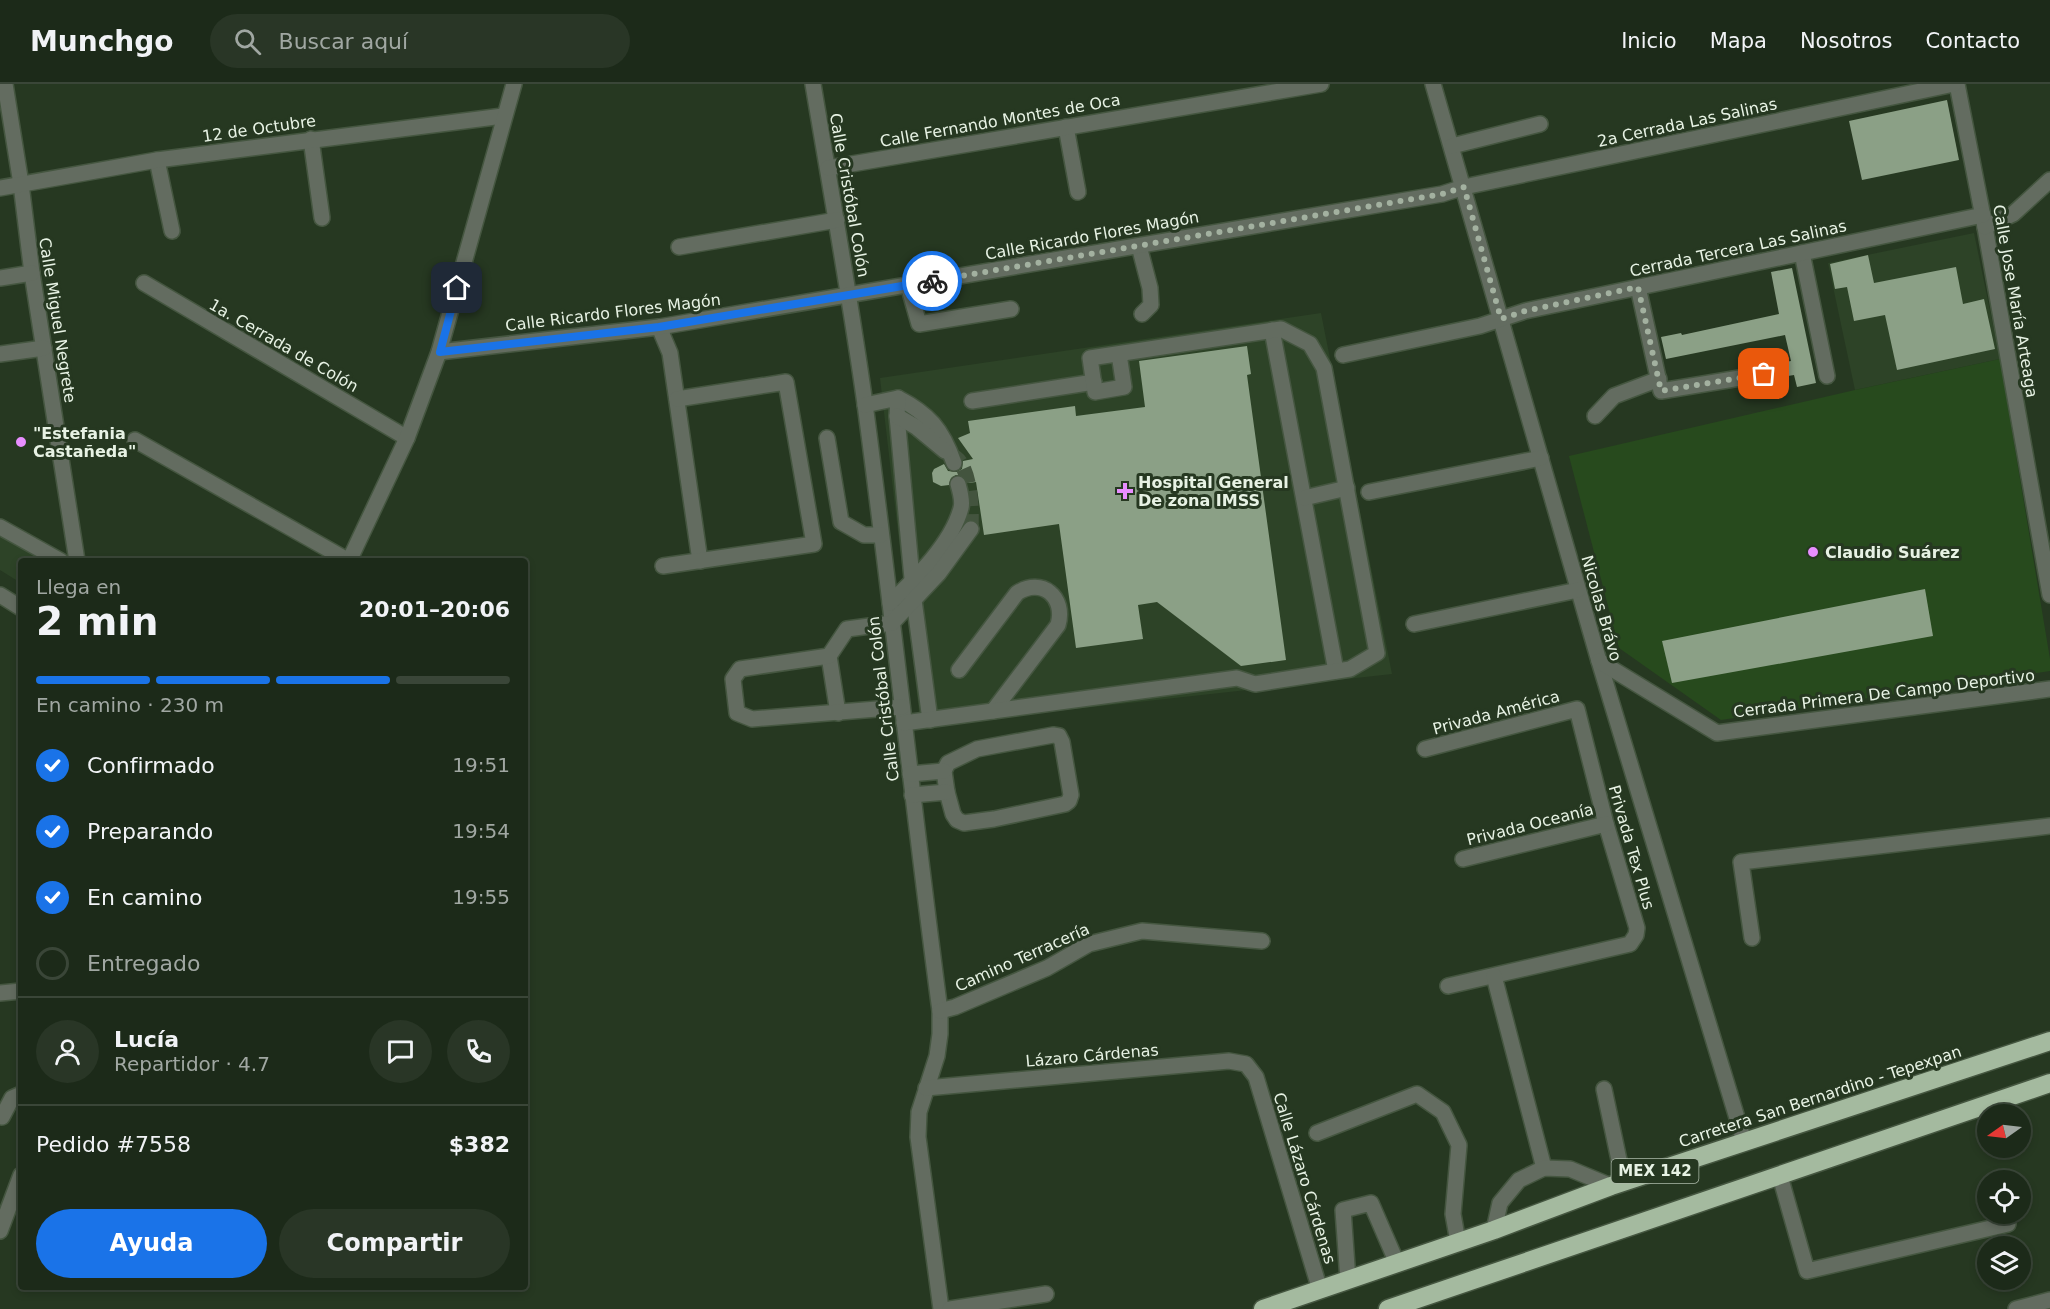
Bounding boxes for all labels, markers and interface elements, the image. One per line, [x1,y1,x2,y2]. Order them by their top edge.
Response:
search box [210,14,630,68]
text: Munchgo [30,25,174,58]
icon: search [231,25,264,58]
text: Buscar aquí [279,29,408,54]
text: Inicio [1621,29,1677,53]
text: Mapa [1710,29,1767,53]
text: Nosotros [1800,29,1892,53]
text: Contacto [1925,29,2020,53]
street label: Calle Fernando Montes de Oca [878,90,1122,151]
street label: 2a Cerrada Las Salinas [1596,94,1779,151]
street label: 12 de Octubre [201,111,317,146]
street label: Calle Cristóbal Colón [826,112,873,279]
street label: Calle Jose María Arteaga [1989,203,2042,399]
street label: Calle Ricardo Flores Magón [984,207,1201,264]
street label: Cerrada Tercera Las Salinas [1628,216,1848,281]
street label: Calle Miguel Negrete [35,236,80,404]
courier [902,251,962,311]
pin [431,262,482,313]
icon: bike [916,265,949,298]
icon: home [440,271,473,304]
street label: Calle Ricardo Flores Magón [504,290,722,335]
street label: 1a. Cerrada de Colón [206,295,362,396]
pin [1738,348,1789,399]
icon: bag [1747,357,1780,390]
place label: "Estefania Castañeda" [33,424,136,461]
marker: "Estefania Castañeda" [14,435,28,449]
place label: Hospital General De zona IMSS [1138,473,1289,510]
marker: Hospital General De zona IMSS [1116,482,1134,500]
place label: Claudio Suárez [1825,543,1960,562]
marker: Claudio Suárez [1806,545,1820,559]
street label: Nicolas Brávo [1577,553,1626,663]
text: Llega en [36,575,121,599]
text: 20:01–20:06 [359,597,510,622]
text: 2 min [36,599,158,644]
street label: Calle Cristóbal Colón [864,615,903,783]
street label: Cerrada Primera De Campo Deportivo [1732,666,2036,721]
street label: Privada América [1431,686,1562,739]
text: En camino · 230 m [36,693,224,717]
icon: check [36,749,69,782]
text: Confirmado [87,753,215,778]
text: 19:51 [452,753,510,777]
street label: Privada Tex Plus [1605,783,1658,911]
street label: Privada Oceanía [1465,800,1596,849]
icon: check [36,815,69,848]
text: Preparando [87,819,213,844]
text: 19:54 [452,819,510,843]
icon: check [36,881,69,914]
text: En camino [87,885,202,910]
text: 19:55 [452,885,510,909]
street label: Camino Terracería [952,919,1092,996]
text: Entregado [87,951,200,976]
button: person [36,1020,99,1083]
button: chat [369,1020,432,1083]
button: phone [447,1020,510,1083]
text: Lucía [114,1027,179,1052]
street label: Lázaro Cárdenas [1025,1040,1159,1071]
street label: Carretera San Bernardino - Tepexpan [1676,1042,1964,1151]
text: Repartidor · 4.7 [114,1052,270,1076]
street label: Calle Lázaro Cárdenas [1269,1090,1340,1266]
north arrow [1977,1104,2031,1158]
map controls [1977,1104,2031,1290]
text: Pedido #7558 [36,1132,191,1157]
text: $382 [449,1132,510,1157]
road number: MEX 142 [1612,1159,1698,1183]
button: locate [1977,1170,2031,1224]
button: Ayuda [36,1209,267,1278]
button: Compartir [279,1209,510,1278]
button: layers [1977,1236,2031,1290]

